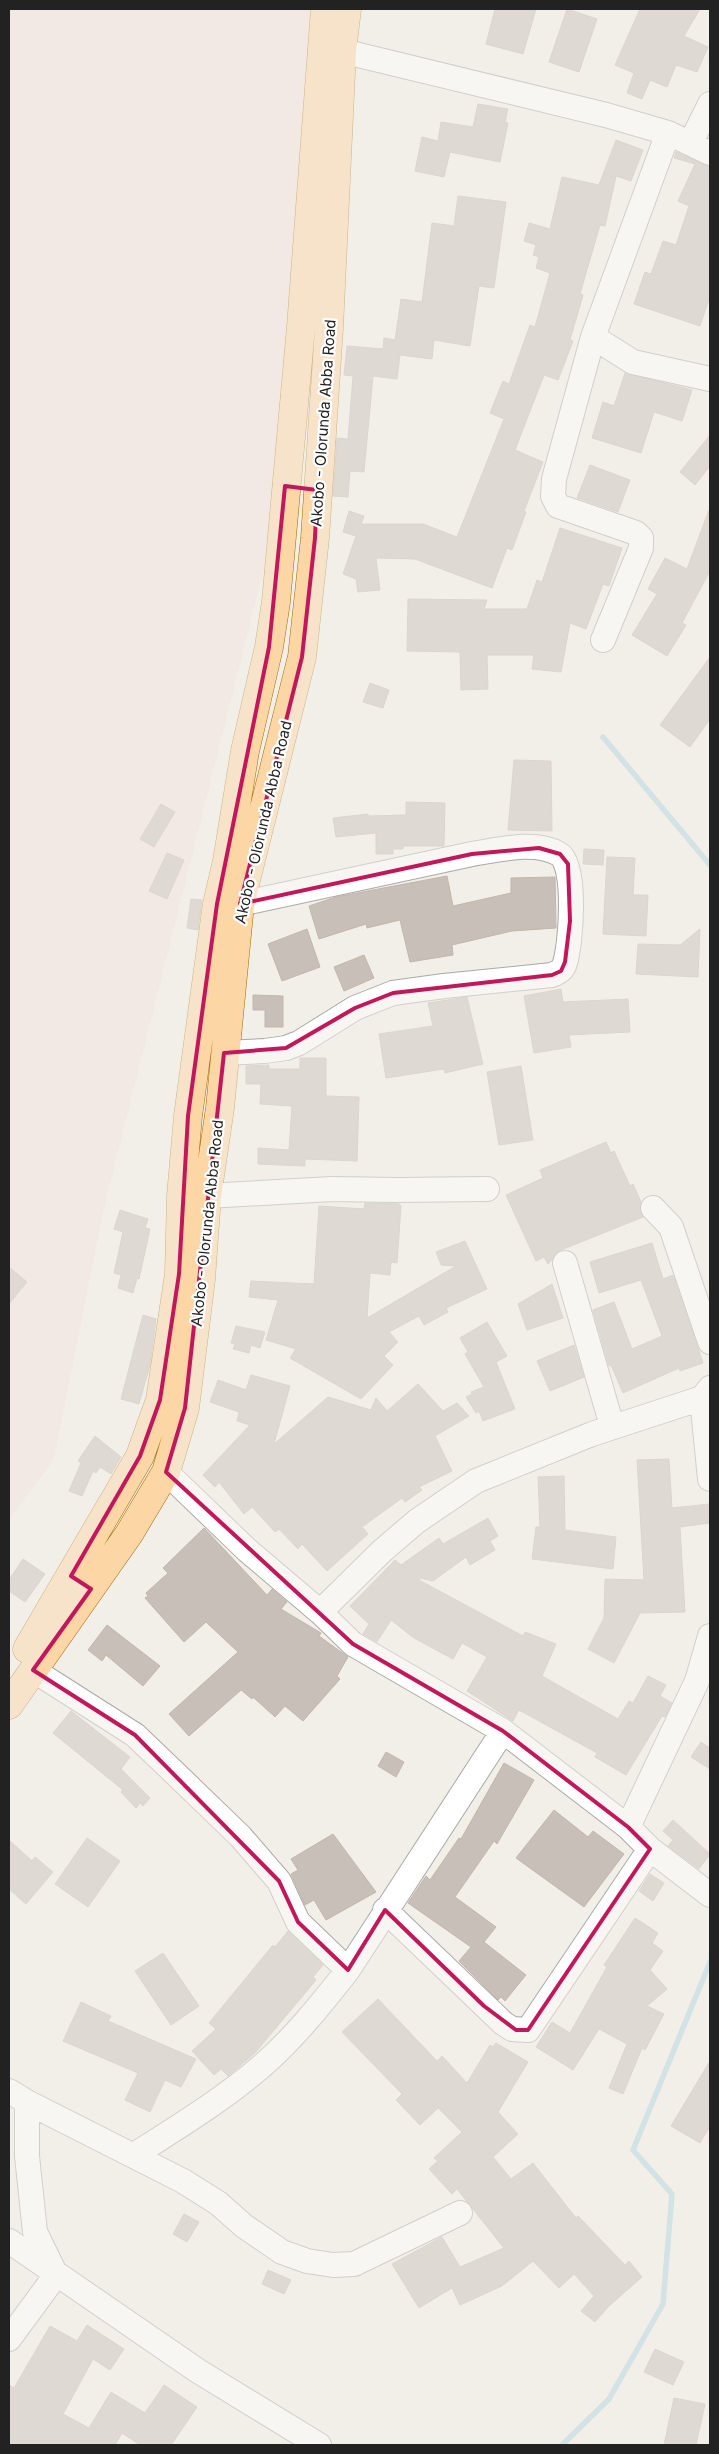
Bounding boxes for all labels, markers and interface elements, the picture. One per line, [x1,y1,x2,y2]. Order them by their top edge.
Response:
street label: Akobo - Olorunda Abba Road [306,319,340,527]
street label: Akobo - Olorunda Abba Road [230,719,296,925]
street label: Akobo - Olorunda Abba Road [187,1119,227,1327]

